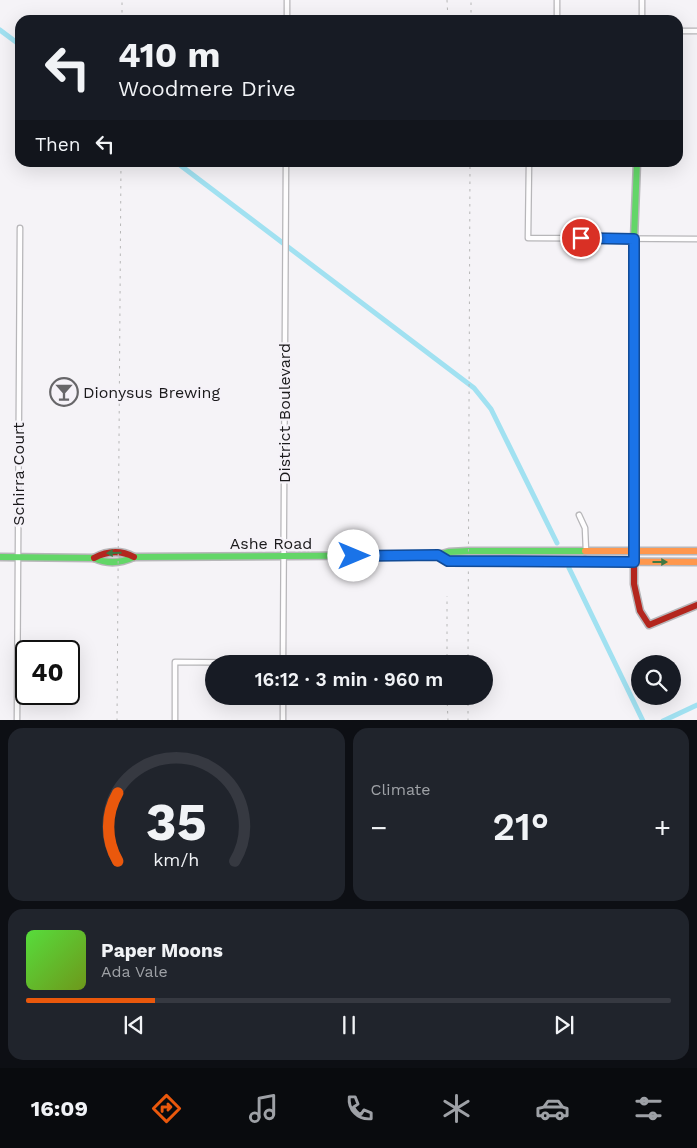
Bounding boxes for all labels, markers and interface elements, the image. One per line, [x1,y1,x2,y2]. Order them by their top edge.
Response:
text: 410 m [118,34,220,76]
icon: left [35,35,100,100]
text: Woodmere Drive [118,76,296,101]
icon: left [91,130,119,158]
text: Then [35,133,81,156]
pin [560,217,602,259]
icon: arrive [567,224,595,252]
street label: District Boulevard [275,343,294,483]
bar icon: Dionysus Brewing [49,377,79,407]
place label: Dionysus Brewing [83,383,221,402]
street label: Schirra Court [9,422,28,526]
position arrow [327,529,379,581]
street label: Ashe Road [230,534,312,553]
one-way arrow [106,549,122,557]
one-way arrow [652,558,668,566]
speed limit sign: 40 [15,640,80,705]
map controls [631,655,681,705]
button: search [631,655,681,705]
text: 16:12 · 3 min · 960 m [255,668,443,691]
text: Climate [371,780,431,799]
text: 35 [146,792,207,853]
text: 21° [492,805,549,849]
text: − [371,811,387,844]
text: + [654,811,671,844]
text: km/h [153,849,199,870]
text: Paper Moons [101,939,223,962]
text: Ada Vale [101,962,168,981]
icon: previous [120,1011,148,1039]
icon: pause [335,1011,363,1039]
icon: next [550,1011,578,1039]
icon: directions [149,1091,184,1126]
icon: music [246,1091,281,1126]
icon: phone [342,1091,377,1126]
icon: climate [439,1091,474,1126]
icon: car [535,1091,570,1126]
icon: filters [631,1091,666,1126]
text: 16:09 [31,1096,88,1121]

